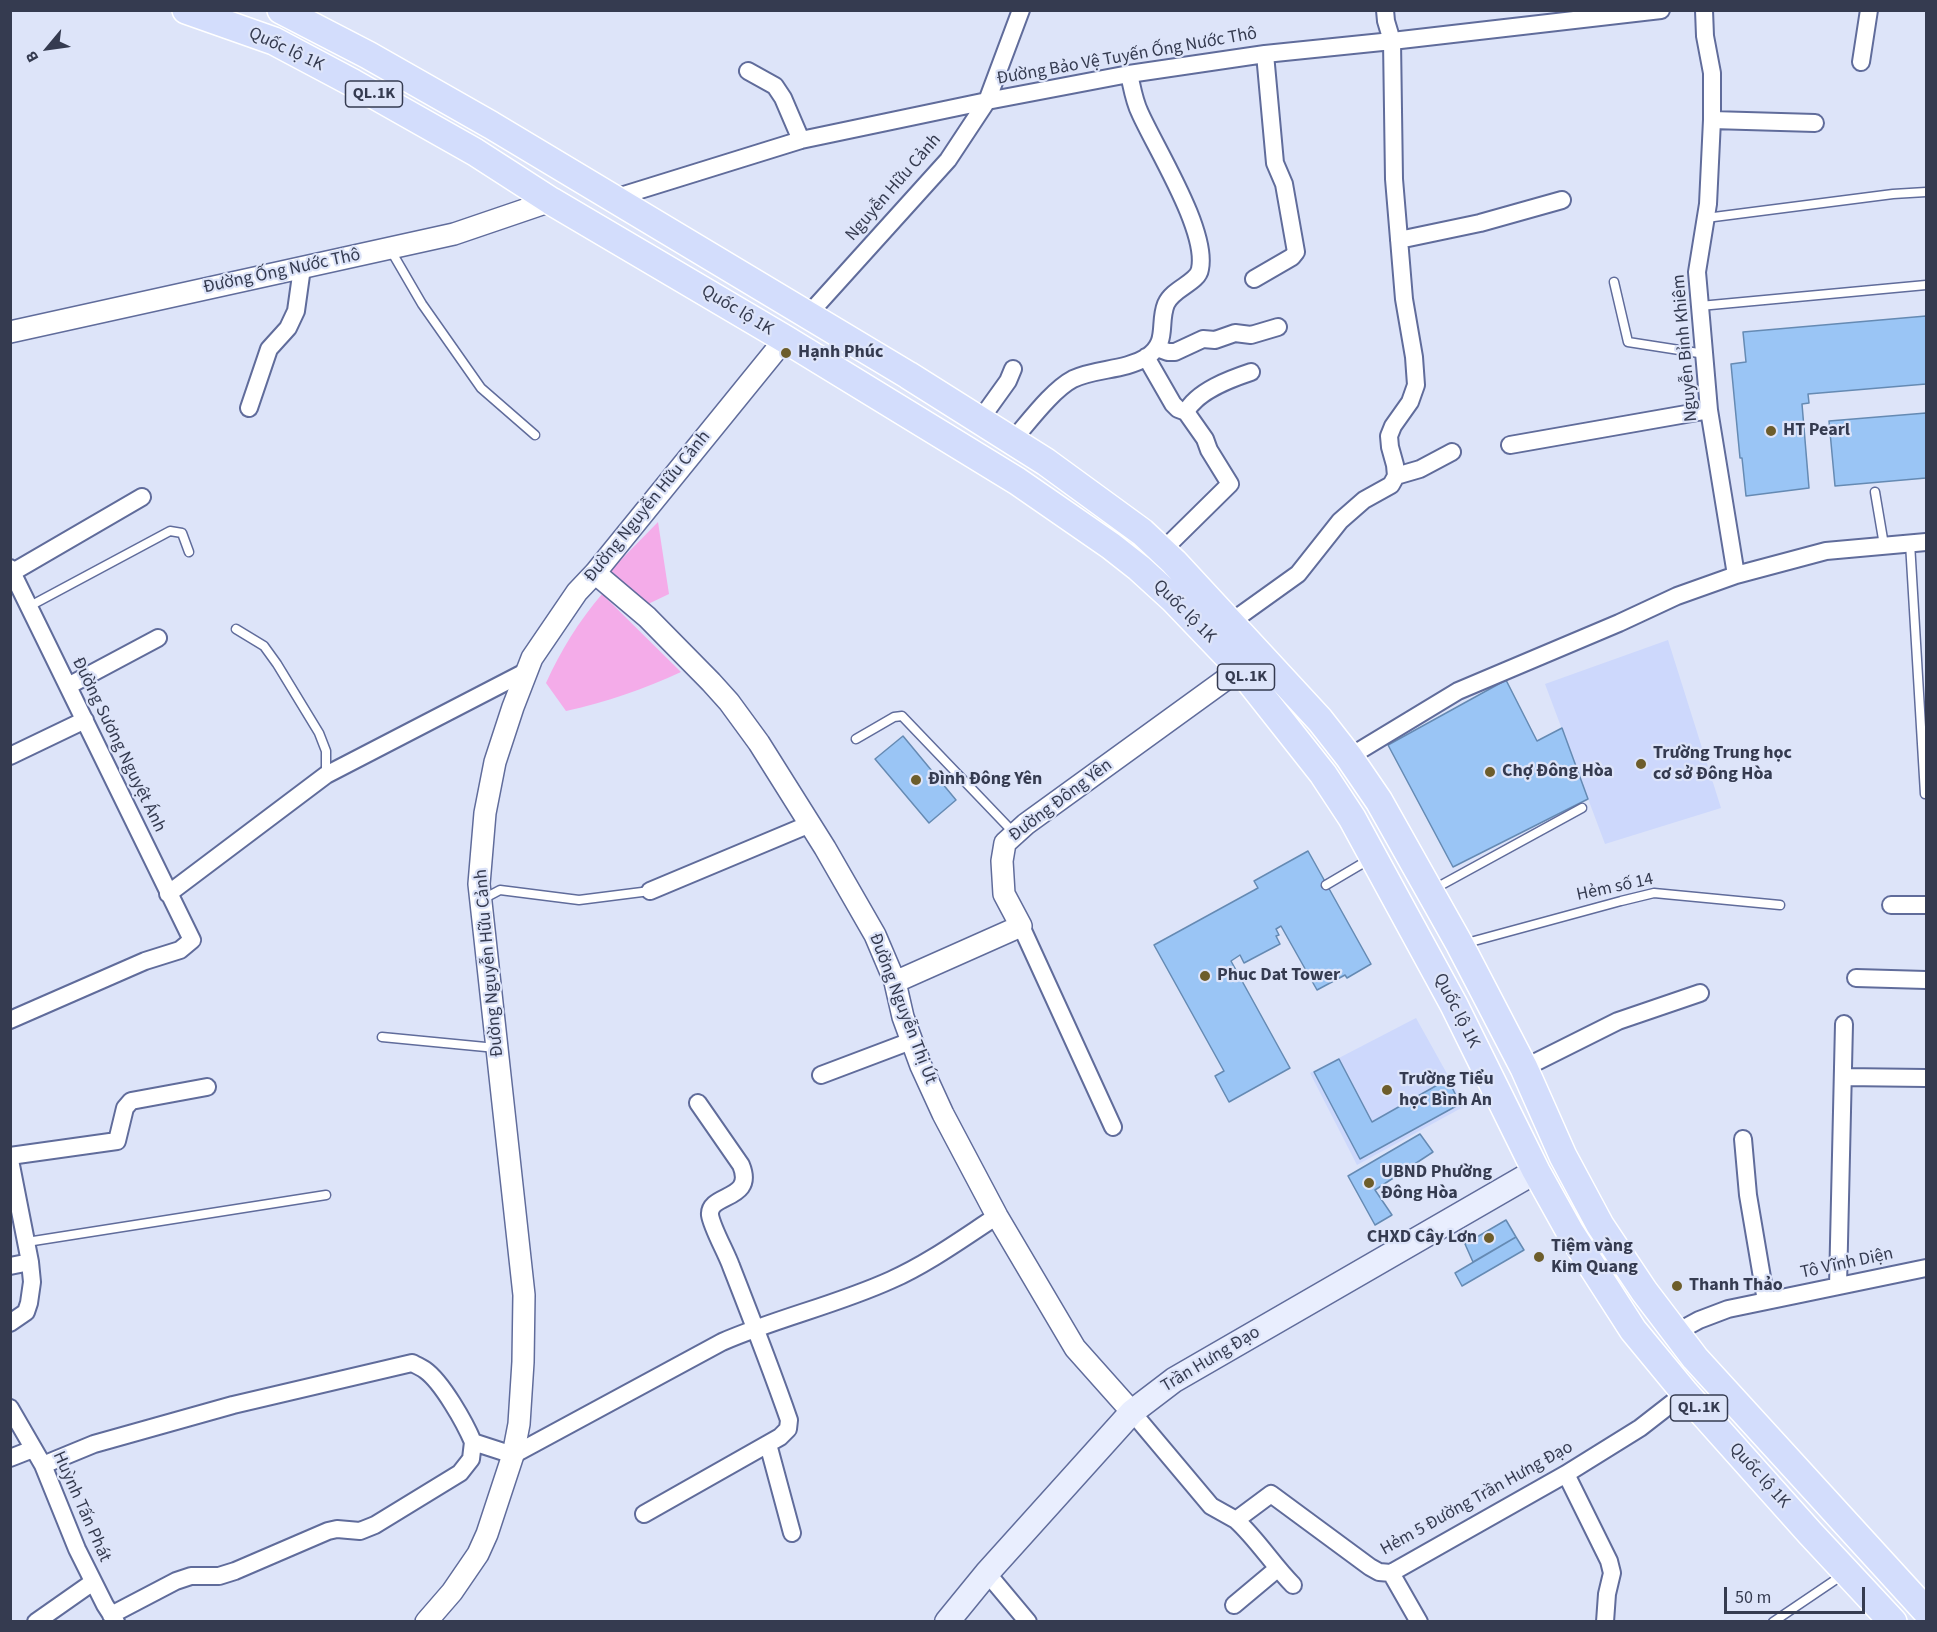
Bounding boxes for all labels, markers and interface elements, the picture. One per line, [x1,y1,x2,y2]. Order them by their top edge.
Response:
north arrow [18,18,78,78]
street label: Quốc lộ 1K [245,23,327,77]
street label: Đường Bảo Vệ Tuyến Ống Nước Thô [995,23,1259,91]
text: B [20,47,44,66]
road number: QL.1K [346,81,403,107]
street label: Nguyễn Hữu Cảnh [842,130,946,246]
street label: Đường Ống Nước Thô [201,245,363,299]
street label: Nguyễn Bỉnh Khiêm [1669,273,1703,423]
street label: Quốc lộ 1K [697,281,777,341]
place label: Hạnh Phúc [798,342,883,364]
marker: Hạnh Phúc [779,346,793,360]
place label: HT Pearl [1783,420,1850,442]
marker: HT Pearl [1764,424,1778,438]
street label: Đường Nguyễn Hữu Cảnh [580,427,716,587]
street label: Quốc lộ 1K [1148,576,1220,648]
street label: Đường Sương Nguyệt Ánh [66,654,170,836]
road number: QL.1K [1218,664,1274,690]
place label: Trường Trung học cơ sở Đông Hòa [1653,743,1792,786]
street label: Đường Đông Yên [1005,755,1117,847]
marker: Trường Trung học cơ sở Đông Hòa [1634,757,1648,771]
place label: Chợ Đông Hòa [1502,761,1613,783]
marker: Chợ Đông Hòa [1483,765,1497,779]
place label: Đình Đông Yên [928,769,1042,791]
marker: Đình Đông Yên [909,773,923,787]
street label: Đường Nguyễn Hữu Cảnh [471,868,509,1058]
street label: Hẻm số 14 [1575,869,1655,907]
street label: Đường Nguyễn Thị Út [863,930,941,1088]
place label: Phuc Dat Tower [1217,965,1340,987]
marker: Phuc Dat Tower [1198,969,1212,983]
street label: Quốc lộ 1K [1428,970,1484,1052]
place label: Trường Tiểu học Bình An [1399,1069,1494,1112]
marker: Trường Tiểu học Bình An [1380,1083,1394,1097]
place label: UBND Phường Đông Hòa [1381,1162,1492,1204]
marker: UBND Phường Đông Hòa [1362,1176,1376,1190]
place label: CHXD Cây Lơn [1367,1227,1477,1249]
marker: CHXD Cây Lơn [1482,1231,1496,1245]
place label: Tiệm vàng Kim Quang [1551,1236,1638,1278]
street label: Tô Vĩnh Diện [1799,1244,1895,1284]
marker: Tiệm vàng Kim Quang [1532,1250,1546,1264]
place label: Thanh Thảo [1689,1275,1783,1297]
marker: Thanh Thảo [1670,1279,1684,1293]
street label: Trần Hưng Đạo [1158,1322,1264,1398]
road number: QL.1K [1670,1395,1728,1421]
street label: Hẻm 5 Đường Trần Hưng Đạo [1377,1437,1577,1561]
street label: Quốc lộ 1K [1724,1439,1794,1513]
street label: Huỳnh Tấn Phát [47,1448,115,1566]
scale bar [1727,1575,1868,1613]
text: 50 m [1735,1585,1771,1610]

